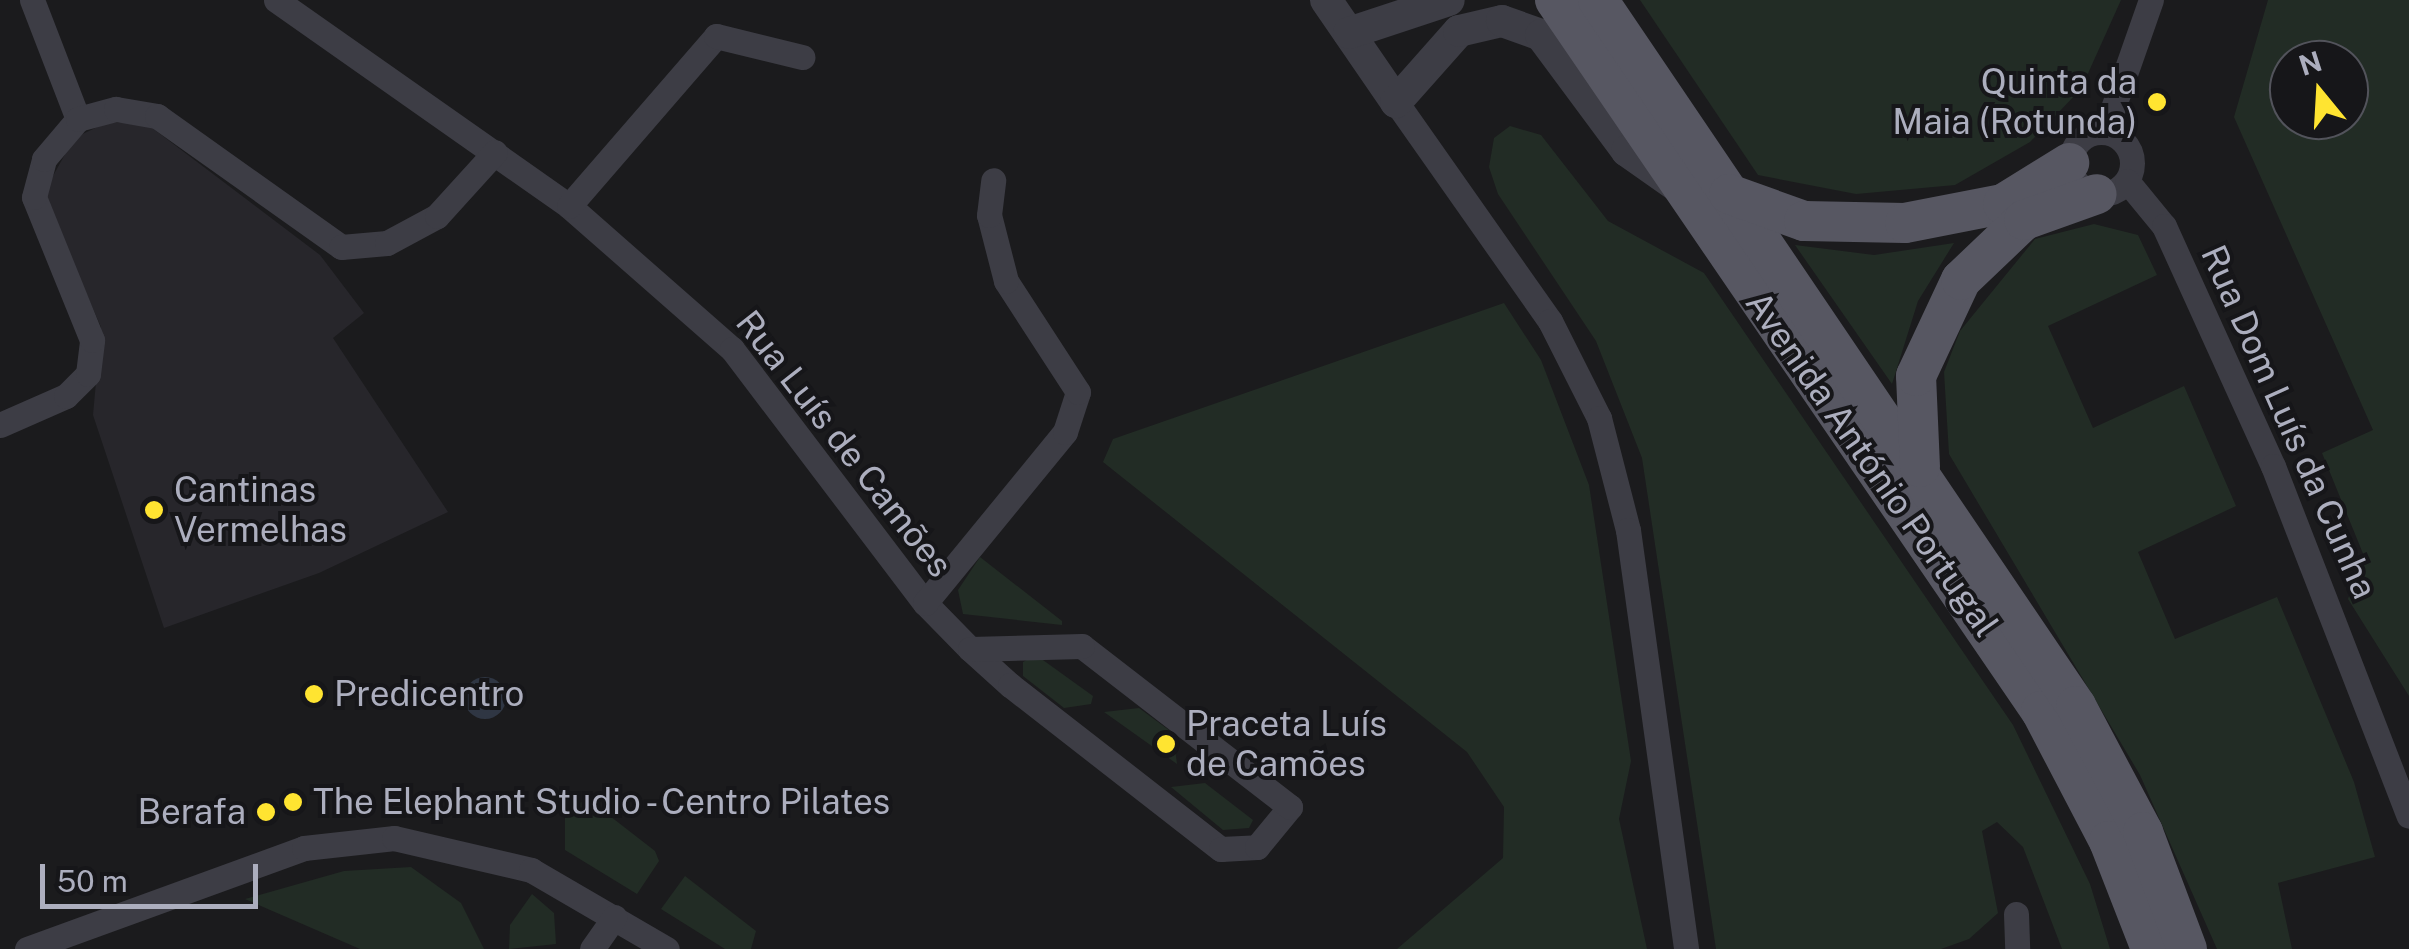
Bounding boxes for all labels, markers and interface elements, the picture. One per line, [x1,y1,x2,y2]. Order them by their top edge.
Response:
north arrow [2269,40,2369,140]
text: N [2295,44,2326,82]
place label: Quinta da Maia (Rotunda) [1892,61,2137,143]
marker: Quinta da Maia (Rotunda) [2146,91,2168,113]
street label: Rua Dom Luís da Cunha [2192,239,2386,605]
street label: Avenida António Portugal [1737,283,2007,645]
street label: Rua Luís de Camões [727,302,961,586]
place label: Cantinas Vermelhas [174,469,347,551]
marker: Cantinas Vermelhas [143,499,165,521]
place label: Predicentro [334,673,524,715]
marker: Predicentro [303,683,325,705]
place label: Praceta Luís de Camões [1186,703,1387,785]
marker: Praceta Luís de Camões [1155,733,1177,755]
place label: The Elephant Studio - Centro Pilates [313,781,901,823]
place label: Berafa [137,791,246,833]
marker: The Elephant Studio - Centro Pilates [282,791,304,813]
marker: Berafa [255,801,277,823]
scale bar [45,844,262,906]
text: 50 m [57,863,128,899]

